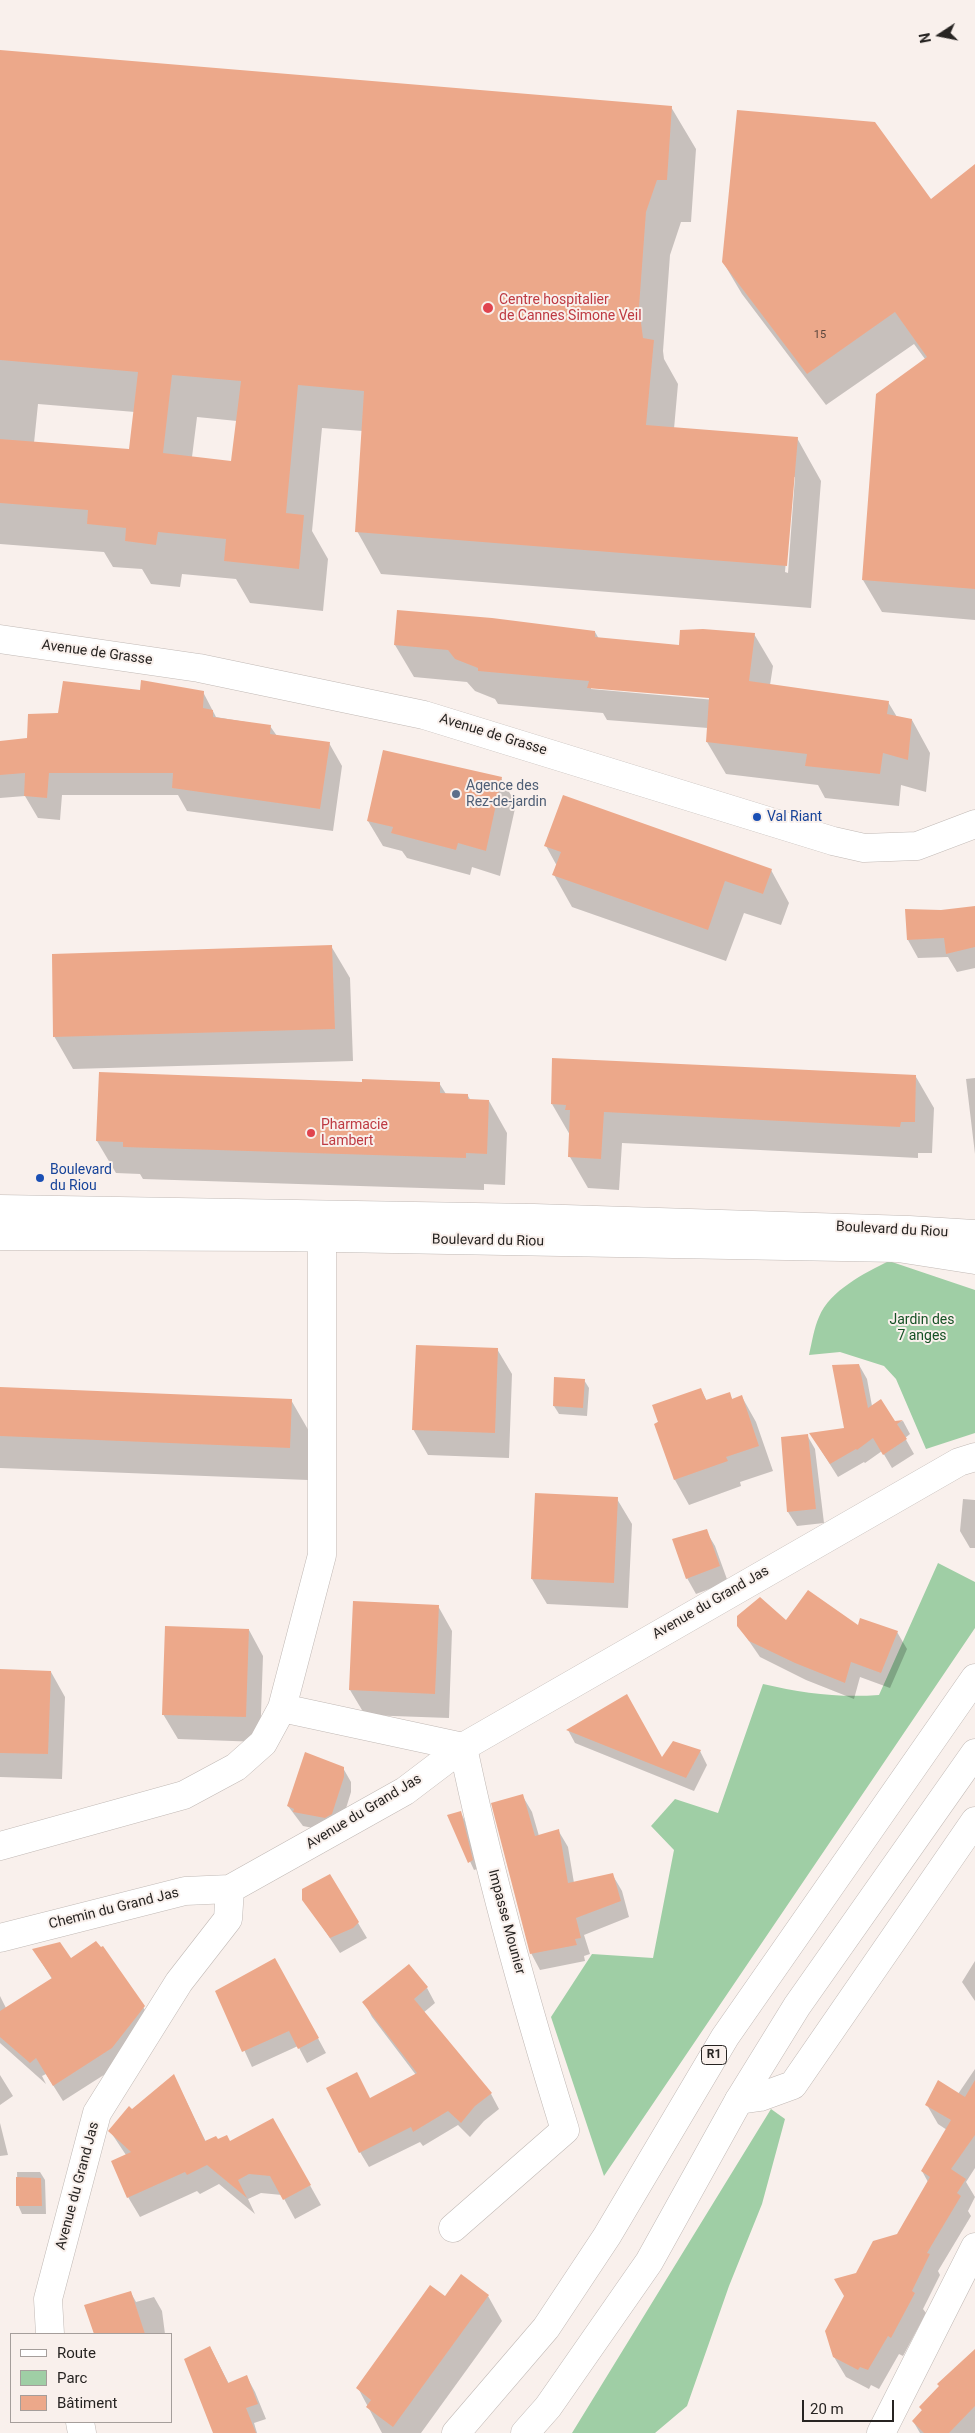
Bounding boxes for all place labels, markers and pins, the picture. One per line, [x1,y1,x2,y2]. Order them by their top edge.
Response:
place label: Centre hospitalier de Cannes Simone Veil [499,292,642,324]
marker: Centre hospitalier de Cannes Simone Veil [481,301,495,315]
place label: Agence des Rez-de-jardin [466,778,547,810]
marker: Agence des Rez-de-jardin [450,788,462,800]
place label: Val Riant [767,809,822,825]
marker: Val Riant [751,811,763,823]
place label: Pharmacie Lambert [321,1117,388,1150]
marker: Pharmacie Lambert [305,1127,317,1139]
place label: Boulevard du Riou [50,1162,112,1194]
marker: Boulevard du Riou [34,1172,46,1184]

